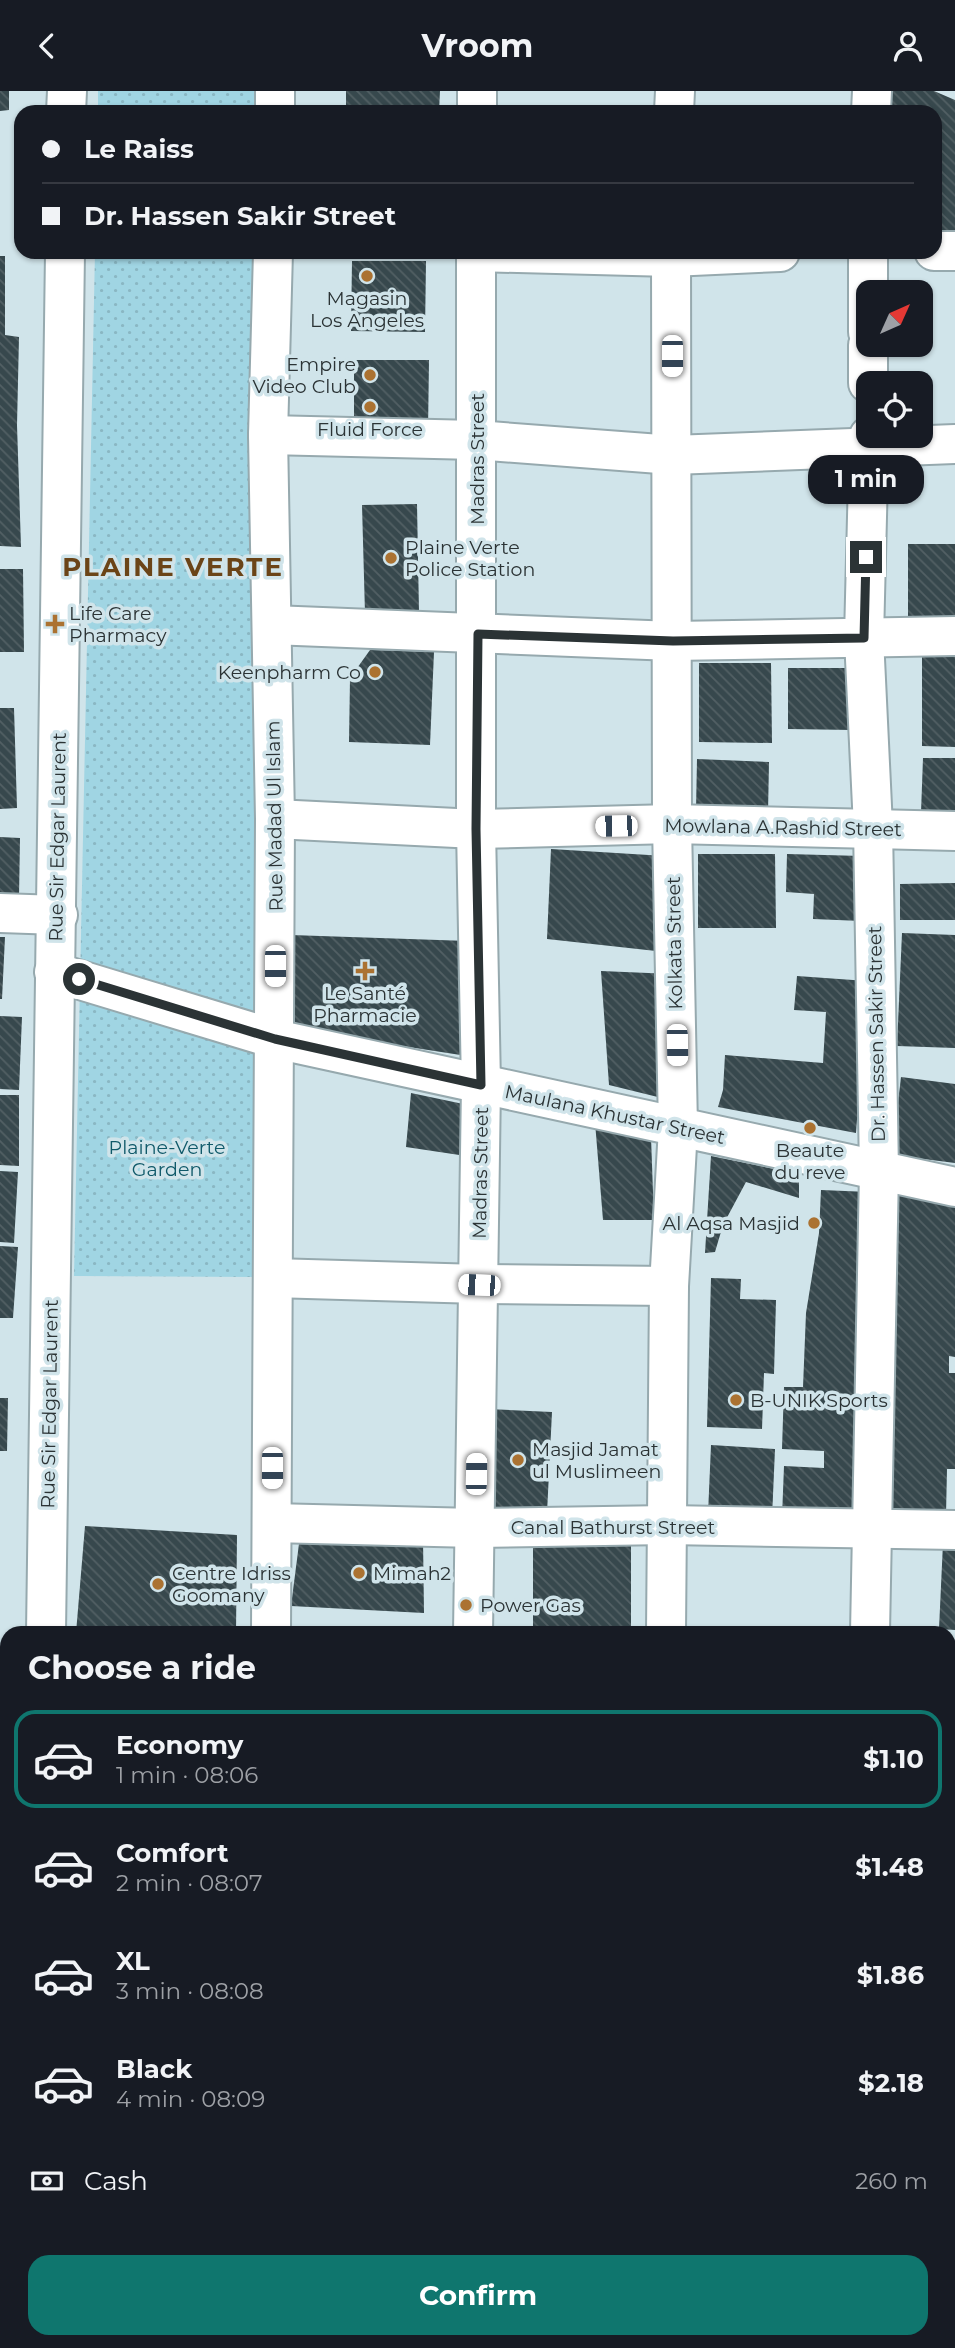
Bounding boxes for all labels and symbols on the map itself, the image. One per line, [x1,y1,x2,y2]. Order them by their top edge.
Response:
marker: Magasin Los Angeles [359,268,375,284]
north arrow [856,280,933,357]
place label: Magasin Los Angeles [310,287,424,332]
car [662,335,683,377]
place label: Empire Video Club [252,353,356,398]
marker: Empire Video Club [362,367,378,383]
street label: Madras Street [466,393,489,525]
marker: Fluid Force [362,399,378,415]
place label: Fluid Force [317,418,423,441]
callout: 1 min [808,455,924,505]
place label: Plaine Verte Police Station [405,536,535,581]
route end [850,541,882,573]
marker: Plaine Verte Police Station [383,550,399,566]
district label: PLAINE VERTE [62,551,284,583]
place label: Life Care Pharmacy [69,602,167,647]
marker: Life Care Pharmacy [47,616,63,632]
place label: Keenpharm Co [218,661,361,684]
marker: Keenpharm Co [367,664,383,680]
street label: Rue Madad Ul Islam [261,720,288,912]
street label: Rue Sir Edgar Laurent [44,732,71,942]
street label: Mowlana A.Rashid Street [664,814,902,841]
car [595,815,638,837]
street label: Kolkata Street [662,876,687,1010]
street label: Dr. Hassen Sakir Street [863,926,890,1142]
car [265,945,286,987]
route start [63,963,95,995]
marker: Le Santé Pharmacie [357,963,373,979]
place label: Le Santé Pharmacie [313,982,417,1027]
car [667,1024,688,1066]
street label: Maulana Khustar Street [503,1080,727,1149]
street label: Madras Street [468,1107,493,1239]
marker: Beaute du reve [802,1120,818,1136]
park label: Plaine-Verte Garden [109,1136,225,1181]
place label: Beaute du reve [775,1139,845,1184]
place label: Al Aqsa Masjid [663,1212,800,1235]
marker: Al Aqsa Masjid [806,1215,822,1231]
car [458,1274,501,1296]
street label: Rue Sir Edgar Laurent [36,1299,63,1509]
place label: B-UNIK Sports [750,1389,888,1412]
marker: B-UNIK Sports [728,1392,744,1408]
place label: Masjid Jamat ul Muslimeen [532,1438,661,1483]
car [262,1447,283,1489]
marker: Masjid Jamat ul Muslimeen [510,1452,526,1468]
car [466,1453,487,1495]
street label: Canal Bathurst Street [511,1516,716,1539]
place label: Centre Idriss Goomany [172,1562,291,1607]
place label: Mimah2 [373,1562,451,1585]
marker: Mimah2 [351,1565,367,1581]
marker: Centre Idriss Goomany [150,1576,166,1592]
place label: Power Gas [480,1594,581,1617]
marker: Power Gas [458,1597,474,1613]

